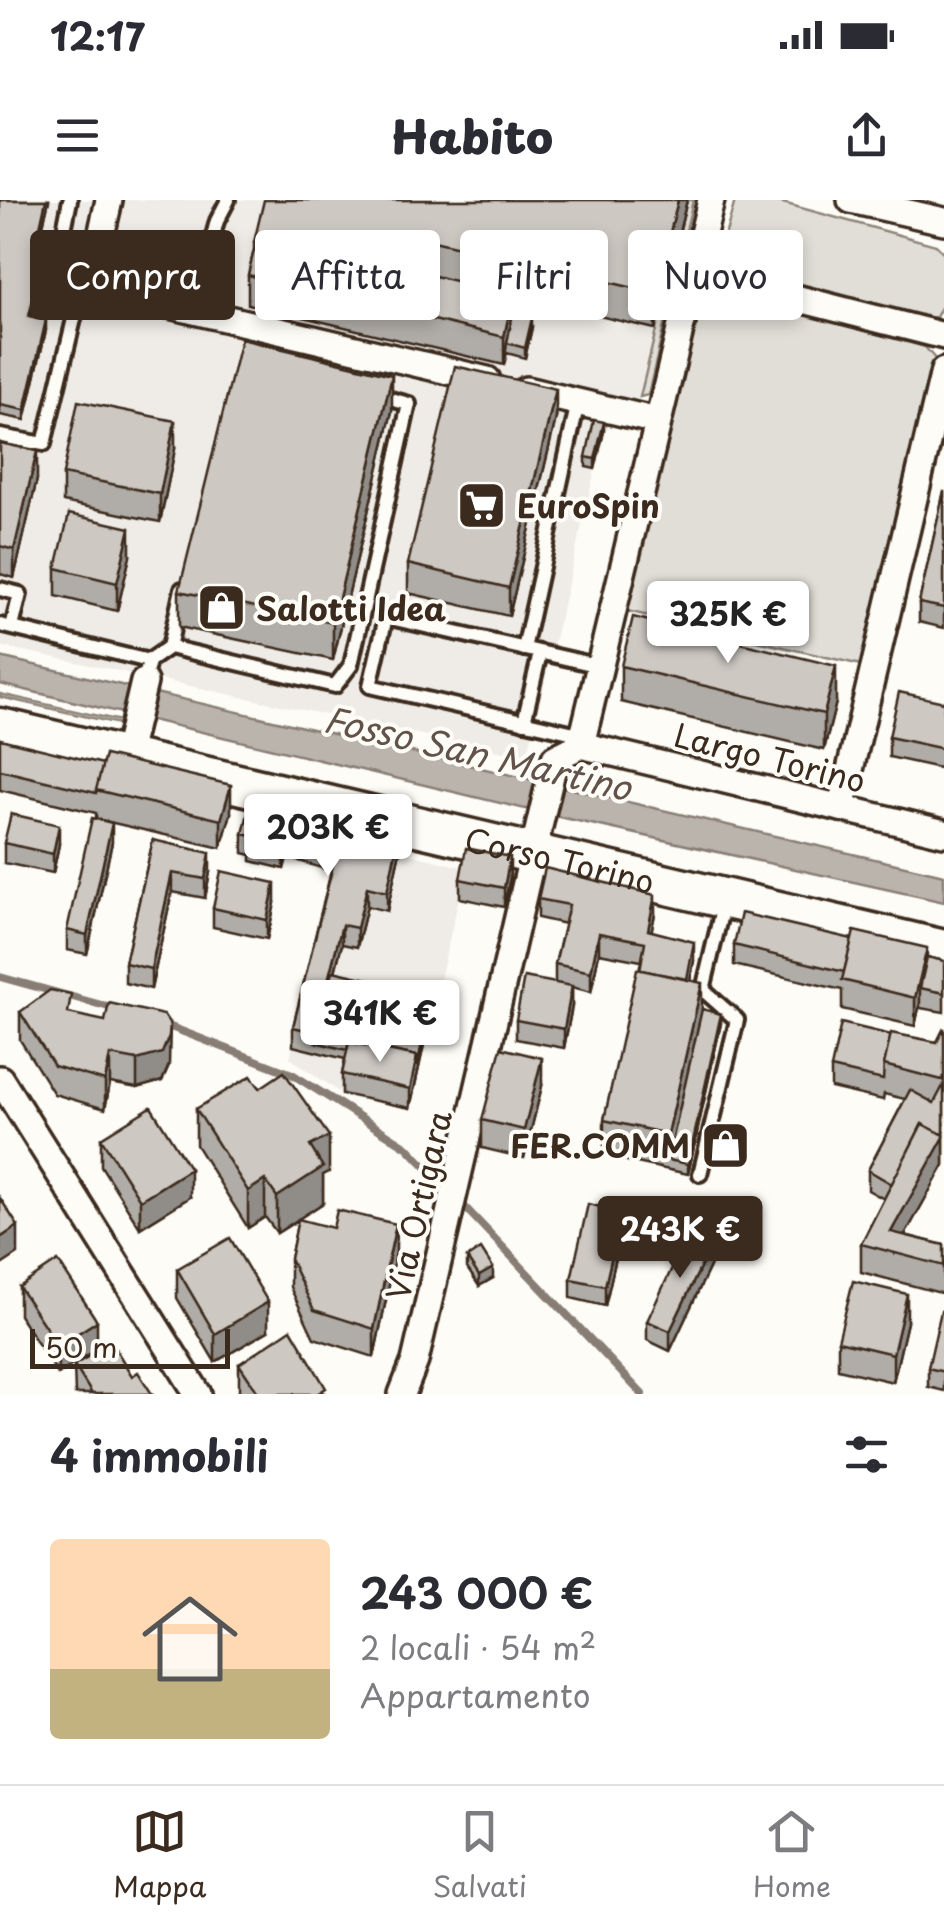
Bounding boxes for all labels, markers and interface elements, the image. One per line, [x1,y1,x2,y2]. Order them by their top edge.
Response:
text: 12:17 [50,7,145,64]
text: Habito [391,101,553,169]
icon: menu [50,108,105,163]
icon: share [839,108,894,163]
chip: Compra [30,230,235,320]
chip: Affitta [255,230,440,320]
chip: Filtri [460,230,608,320]
chip: Nuovo [628,230,803,320]
supermarket icon: EuroSpin [456,479,508,531]
place label: EuroSpin [517,481,660,529]
pin: 325K € [647,581,809,666]
shop icon: Salotti Idea [195,582,247,634]
place label: Salotti Idea [256,584,446,632]
text: 325K € [669,589,787,637]
water label: Fosso San Martino [319,691,638,813]
street label: Largo Torino [669,710,871,804]
pin: 203K € [247,794,409,879]
text: 203K € [266,802,390,850]
street label: Corso Torino [460,814,659,905]
pin: 341K € [299,980,461,1065]
text: 341K € [322,988,438,1036]
street label: Via Ortigara [373,1105,463,1305]
shop icon: FER.COMM [699,1119,751,1171]
place label: FER.COMM [510,1121,690,1169]
pin: 243K € [599,1196,761,1281]
text: 243K € [619,1204,741,1252]
scale bar [30,1324,230,1368]
text: 50 m [45,1325,118,1368]
text: 4 immobili [50,1423,268,1486]
icon: filters [839,1427,894,1482]
text: 243 000 € [360,1560,593,1623]
icon: home [130,1579,250,1699]
text: 2 locali · 54 m² [360,1623,596,1671]
text: Appartamento [360,1671,590,1719]
tab: Mappa [113,1804,206,1907]
tab: Salvati [433,1804,527,1907]
tab: Home [753,1804,831,1907]

